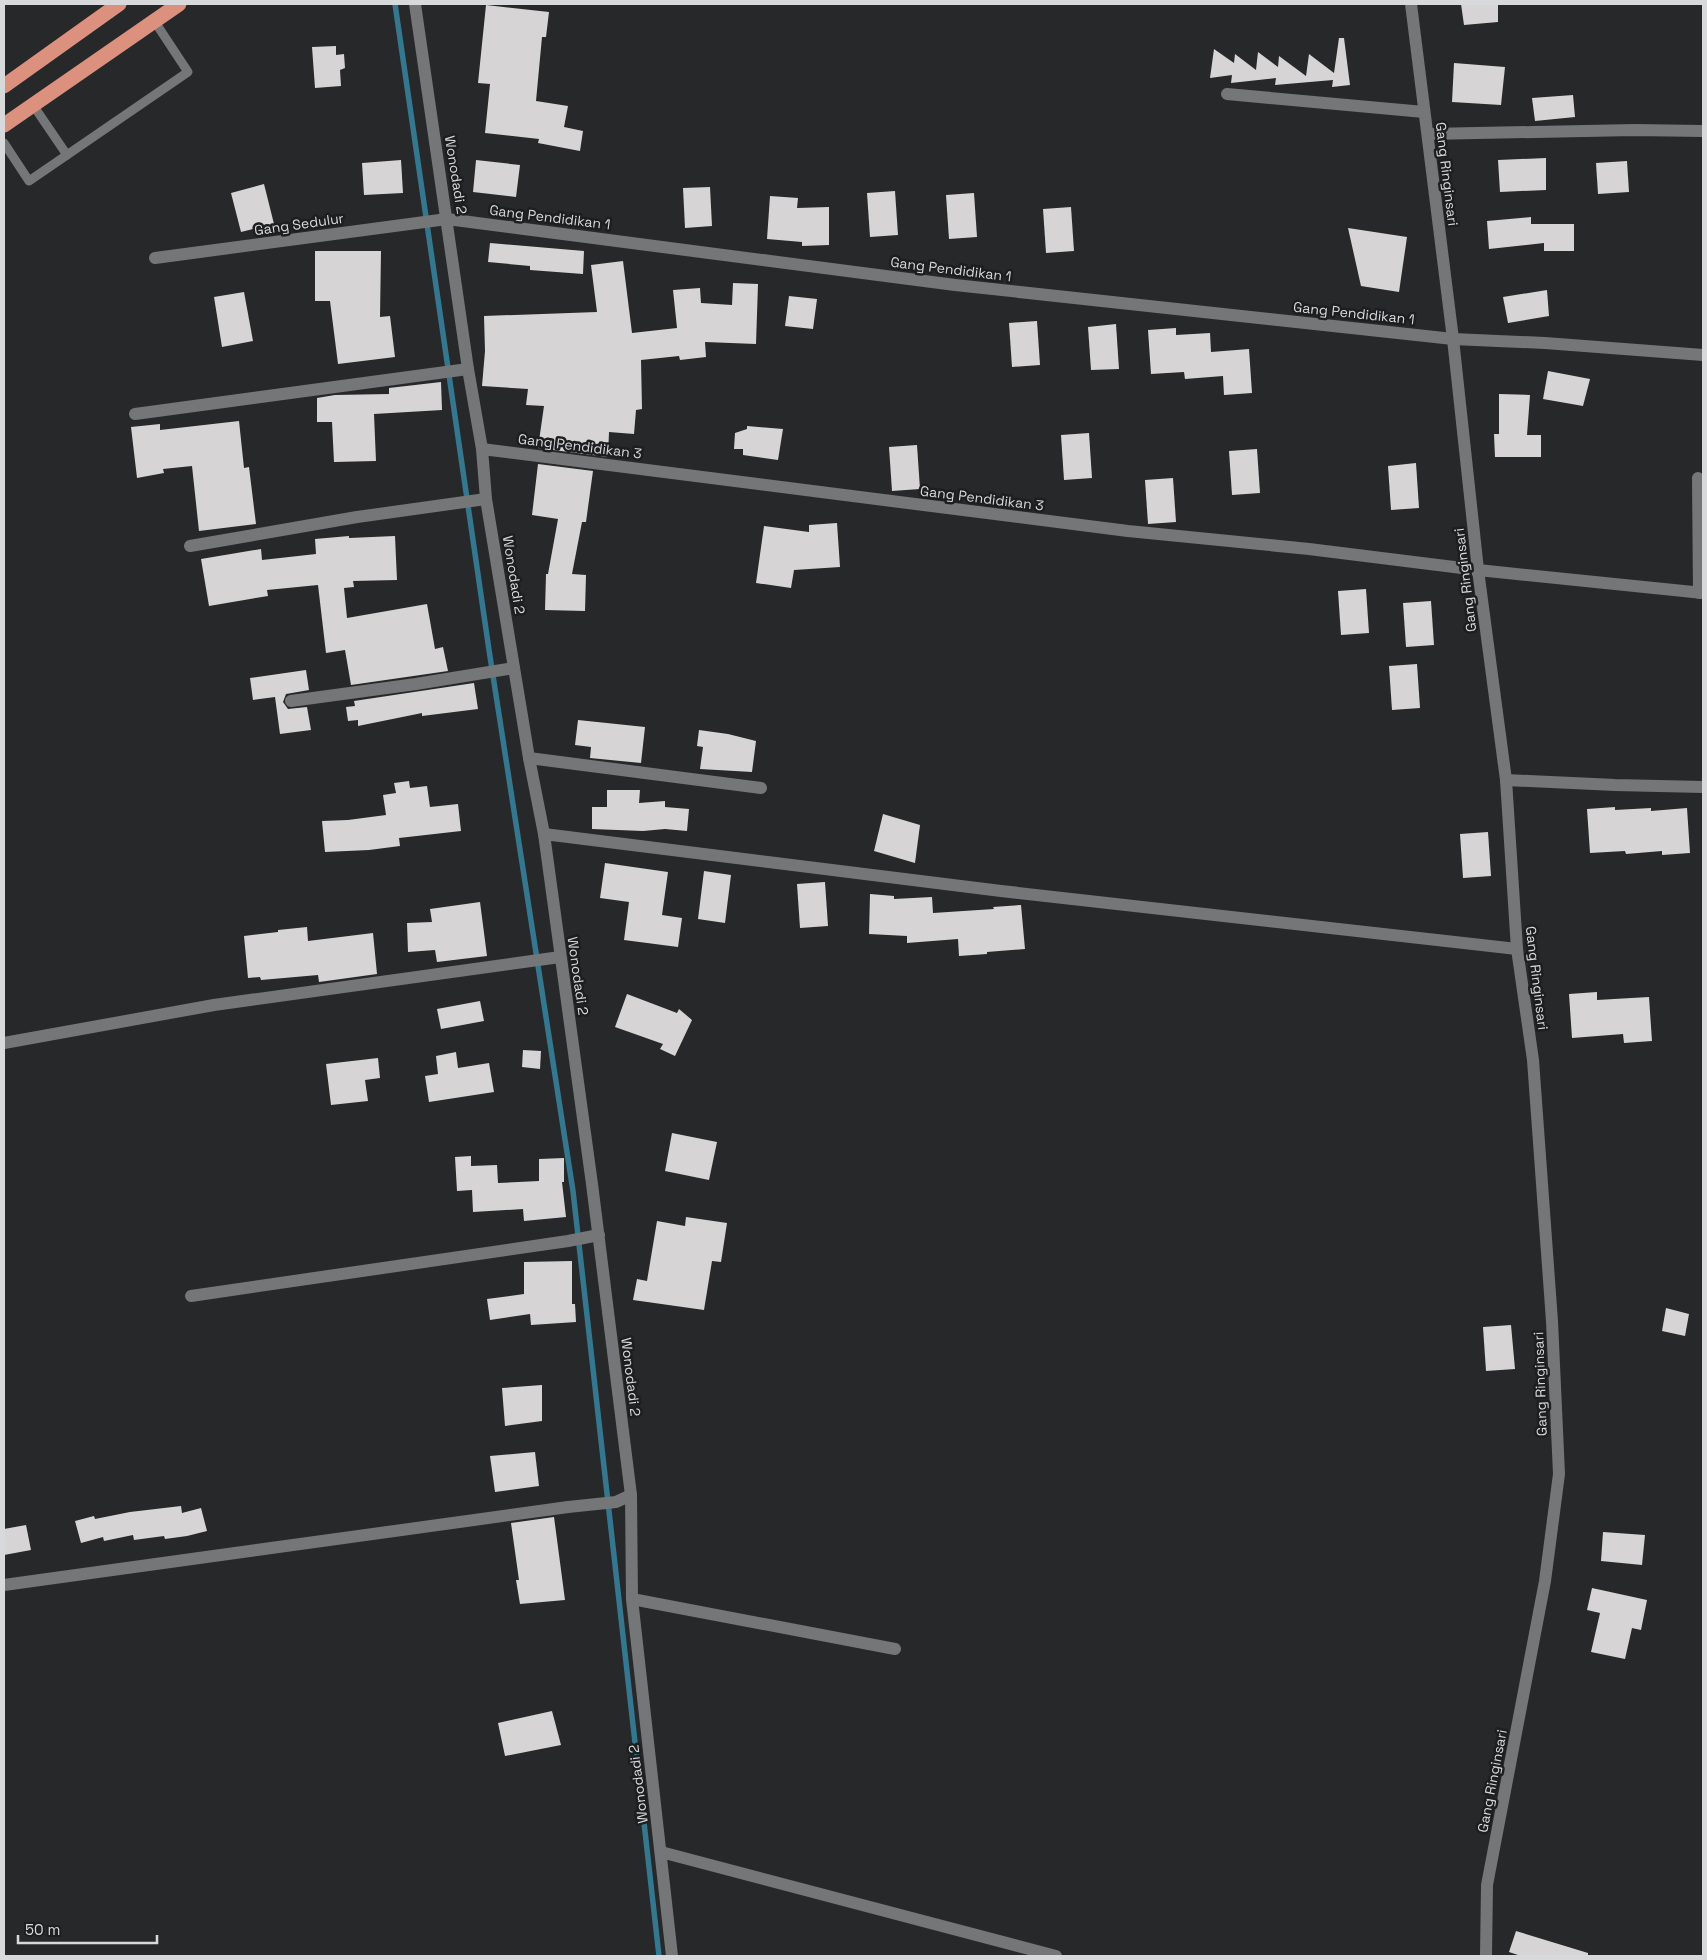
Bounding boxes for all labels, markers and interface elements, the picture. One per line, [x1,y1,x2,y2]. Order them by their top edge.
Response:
street label: Gang Ringinsari [1432,121,1462,227]
street label: Wonodadi 2 [441,134,471,216]
street label: Gang Pendidikan 1 [488,201,612,233]
street label: Gang Sedulur [253,209,345,239]
street label: Gang Pendidikan 1 [889,253,1013,285]
street label: Gang Pendidikan 1 [1292,298,1416,328]
street label: Gang Pendidikan 3 [517,429,643,463]
street label: Gang Pendidikan 3 [919,481,1045,515]
street label: Gang Ringinsari [1450,527,1480,633]
street label: Wonodadi 2 [499,534,529,616]
street label: Gang Ringinsari [1522,925,1552,1031]
street label: Wonodadi 2 [564,935,592,1017]
street label: Gang Ringinsari [1529,1332,1551,1436]
street label: Wonodadi 2 [617,1337,645,1417]
street label: Gang Ringinsari [1473,1728,1511,1834]
street label: Wonodadi 2 [624,1744,652,1824]
scale bar [18,1912,156,1944]
text: 50 m [25,1920,60,1939]

